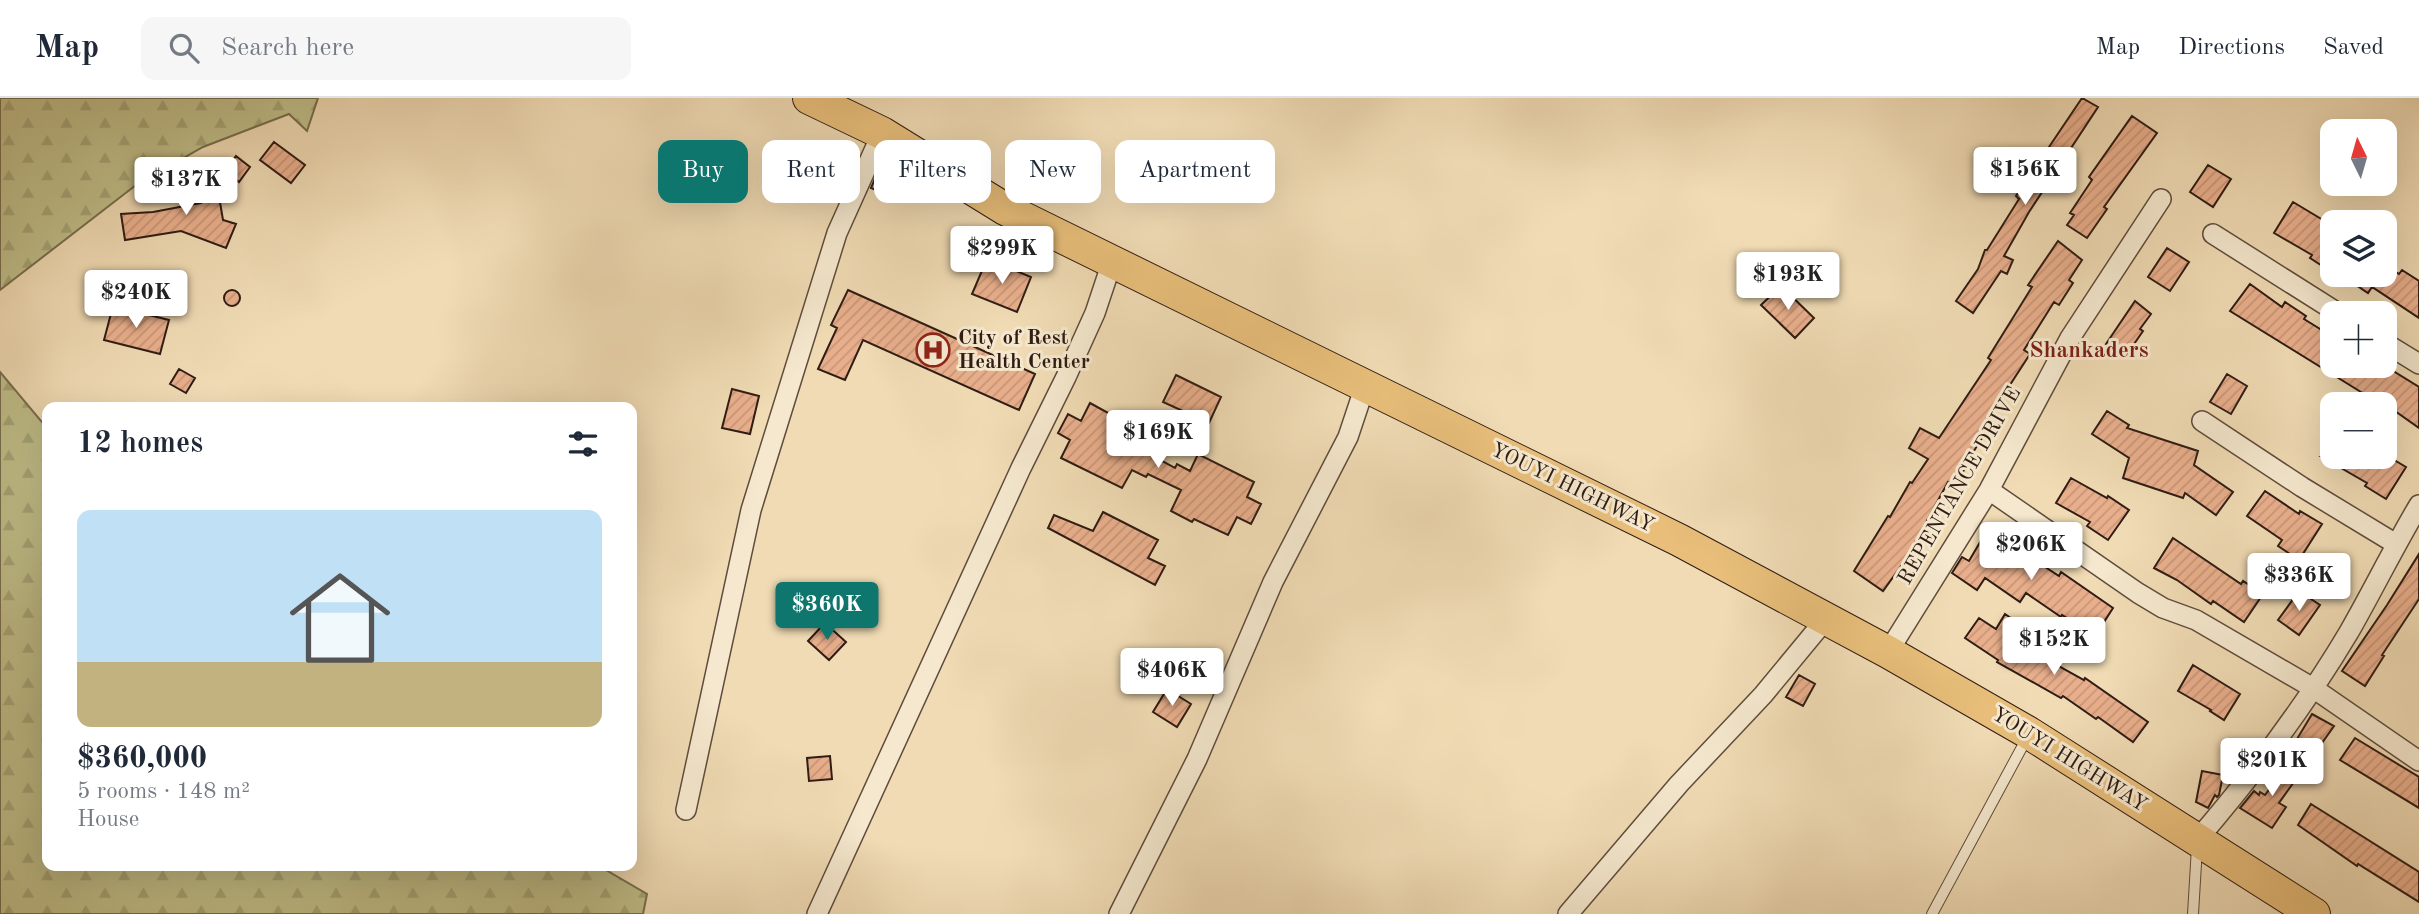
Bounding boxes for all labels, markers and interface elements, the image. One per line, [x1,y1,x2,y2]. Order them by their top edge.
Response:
search box [141,17,631,80]
icon: search [165,29,203,67]
text: Map [35,32,99,65]
text: Search here [221,35,354,61]
text: Map [2096,36,2140,60]
text: Directions [2178,36,2285,60]
text: Saved [2323,36,2384,60]
north arrow [2320,119,2398,196]
map controls [2320,119,2397,469]
chip: Buy [658,140,748,203]
chip: Rent [762,140,860,203]
chip: Filters [874,140,991,203]
chip: New [1005,140,1101,203]
chip: Apartment [1115,140,1275,203]
pin: $156K [1976,148,2074,207]
pin: $137K [137,158,235,217]
text: $156K [1989,158,2061,181]
text: $137K [150,168,222,191]
button: layers [2320,210,2397,287]
pin: $299K [953,226,1051,286]
text: $299K [966,237,1038,260]
pin: $193K [1739,252,1837,312]
text: $193K [1752,263,1824,286]
pin: $240K [87,271,185,330]
text: $240K [100,281,172,304]
button: + [2320,301,2397,378]
place label: City of Rest Health Center [958,328,1090,373]
hospital icon: City of Rest Health Center [914,331,952,369]
district label: Shankaders [2029,339,2149,362]
street label: REPENTANCE DRIVE [1895,383,2025,589]
button: − [2320,392,2397,469]
pin: $169K [1109,410,1207,470]
text: $169K [1122,421,1194,444]
icon: filters [564,425,602,463]
text: 12 homes [77,429,203,459]
street label: YOUYI HIGHWAY [1487,439,1657,537]
pin: $206K [1982,522,2080,582]
text: $206K [1995,533,2067,556]
pin: $336K [2250,554,2348,613]
icon: home [277,555,403,681]
text: $336K [2263,564,2335,587]
pin: $360K [778,582,876,642]
text: $360K [791,593,863,616]
pin: $152K [2005,618,2103,677]
text: $152K [2018,628,2090,651]
pin: $406K [1123,648,1221,708]
text: $406K [1136,659,1208,682]
street label: YOUYI HIGHWAY [1988,704,2150,816]
pin: $201K [2223,738,2321,798]
text: $360,000 [77,744,207,774]
text: $201K [2236,749,2308,772]
text: 5 rooms · 148 m² [77,780,250,803]
text: House [77,808,139,831]

